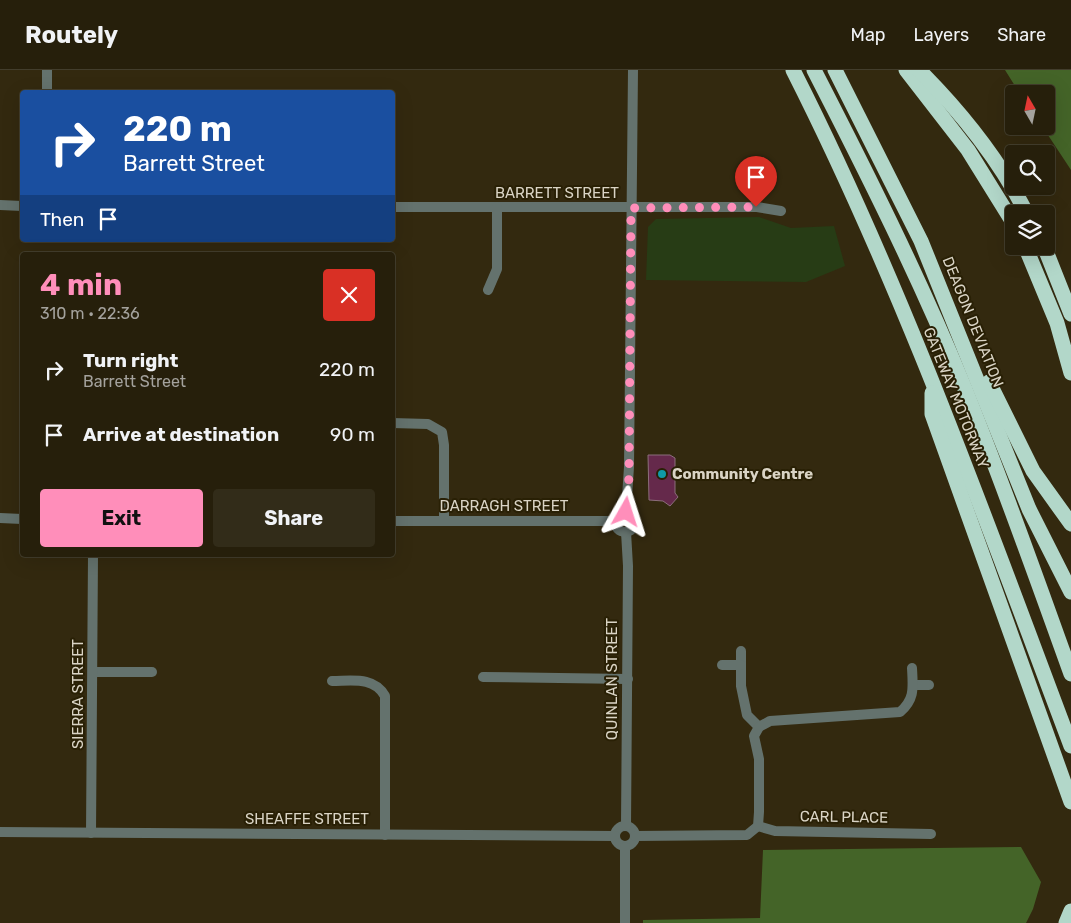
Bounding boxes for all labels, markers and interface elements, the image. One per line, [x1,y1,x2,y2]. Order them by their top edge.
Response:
text: Routely [25,21,118,49]
text: Map [851,24,886,46]
text: Layers [914,24,969,46]
text: Share [997,24,1046,46]
north arrow [1005,85,1055,135]
map controls [1005,85,1055,255]
text: 220 m [123,108,232,150]
icon: right [40,110,105,175]
button: search [1005,145,1055,195]
text: Barrett Street [123,150,265,177]
pin [735,156,777,207]
icon: arrive [742,163,770,191]
street label: BARRETT STREET [495,184,619,202]
icon: arrive [94,205,122,233]
button: layers [1005,205,1055,255]
text: Then [40,208,84,231]
street label: DEAGON DEVIATION [939,254,1007,390]
text: 4 min [40,267,122,303]
button: close [323,269,375,321]
text: 310 m · 22:36 [40,304,140,323]
street label: GATEWAY MOTORWAY [919,325,993,471]
text: Turn right [83,349,178,372]
icon: right [40,356,68,384]
text: 220 m [319,358,375,381]
text: Barrett Street [83,372,186,391]
icon: arrive [40,421,68,449]
text: Arrive at destination [83,423,279,446]
text: 90 m [330,423,375,446]
place label: Community Centre [672,465,813,483]
marker: Community Centre [656,468,668,480]
position arrow [599,485,651,537]
button: Exit [40,489,203,547]
button: Share [213,489,375,547]
street label: DARRAGH STREET [440,497,569,515]
street label: QUINLAN STREET [603,617,621,740]
street label: SIERRA STREET [69,639,87,749]
street label: CARL PLACE [800,807,888,827]
street label: SHEAFFE STREET [245,810,369,828]

